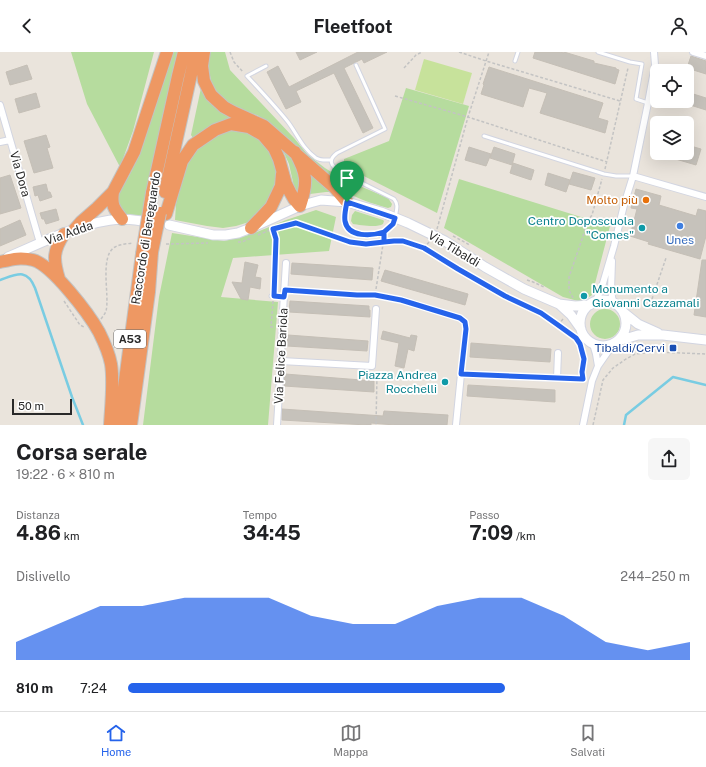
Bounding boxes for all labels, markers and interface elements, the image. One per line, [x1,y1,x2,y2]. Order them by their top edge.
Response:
icon: back [16,15,38,37]
icon: person [668,15,690,37]
text: Fleetfoot [314,16,392,37]
map controls [650,64,694,160]
button: locate [650,64,694,108]
button: layers [650,116,694,160]
street label: Via Dora [7,150,33,198]
pin [330,161,364,202]
icon: arrive [336,167,358,189]
street label: Raccordo di Bereguardo [129,170,163,305]
place label: Molto più [586,193,638,207]
marker: Molto più [641,195,651,205]
place label: Centro Doposcuola "Comes" [528,214,634,242]
street label: Via Adda [43,218,95,248]
marker: Unes [675,221,685,231]
marker: Centro Doposcuola "Comes" [637,223,647,233]
street label: Via Tibaldi [426,228,482,270]
place label: Unes [666,233,694,247]
place label: Monumento a Giovanni Cazzamali [592,282,699,310]
marker: Monumento a Giovanni Cazzamali [579,291,589,301]
street label: Via Felice Bariola [271,308,291,404]
road number: A53 [114,330,146,348]
place label: Tibaldi/Cervi [594,341,665,355]
marker: Tibaldi/Cervi [668,343,678,353]
place label: Piazza Andrea Rocchelli [358,368,437,396]
marker: Piazza Andrea Rocchelli [440,377,450,387]
scale bar [12,397,72,416]
text: 50 m [18,400,44,412]
button: share [648,438,690,480]
text: Corsa serale [16,439,147,465]
text: 19:22 · 6 × 810 m [16,467,115,482]
text: Distanza [16,509,60,521]
text: Tempo [243,509,277,521]
text: Passo [469,509,500,521]
text: 4.86 [16,521,61,545]
text: 34:45 [243,521,301,545]
text: 7:09 [469,521,513,545]
text: km [61,530,79,542]
text: /km [513,530,535,542]
text: Dislivello [16,569,70,584]
text: 244–250 m [620,569,690,584]
text: 810 m [16,681,53,696]
text: 7:24 [80,681,107,696]
tab: Home [101,722,131,758]
tab: Mappa [333,722,368,758]
tab: Salvati [570,722,605,758]

